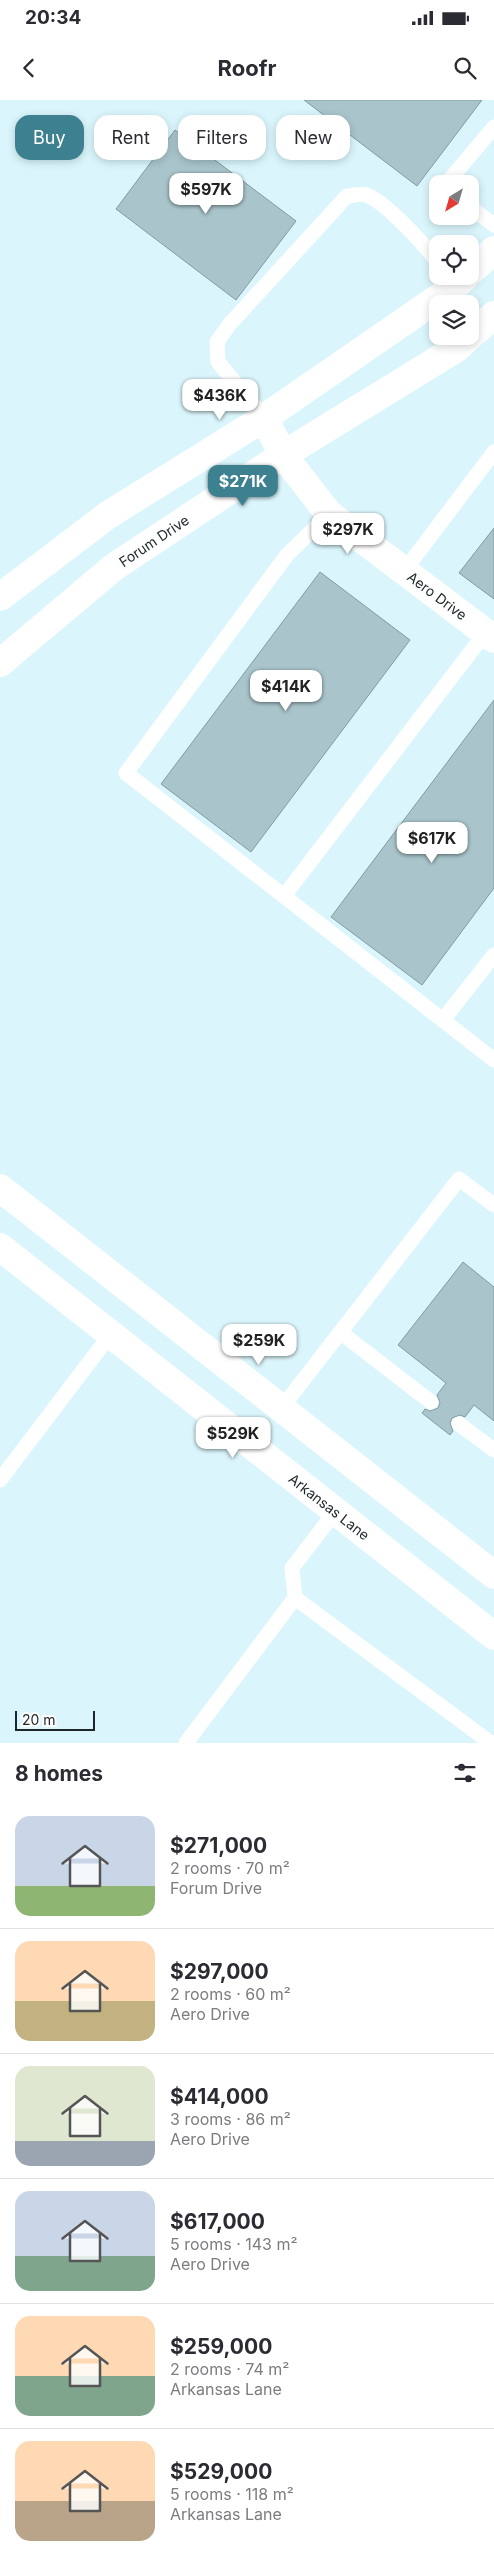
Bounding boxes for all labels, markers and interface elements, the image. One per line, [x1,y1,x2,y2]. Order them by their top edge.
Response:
text: 20:34 [25,6,81,29]
icon: back [15,54,43,82]
icon: search [451,54,479,82]
text: Roofr [218,55,276,81]
chip: Buy [15,115,84,160]
chip: Rent [94,115,168,160]
chip: Filters [178,115,266,160]
chip: New [276,115,350,160]
pin: $597K [171,172,241,215]
north arrow [429,175,479,225]
map controls [429,175,479,345]
text: $597K [180,179,232,199]
button: locate [429,235,479,285]
button: layers [429,295,479,345]
pin: $436K [185,378,255,421]
text: $436K [193,385,247,405]
pin: $271K [208,464,278,507]
text: $271K [219,471,267,491]
street label: Forum Drive [116,511,192,570]
pin: $297K [313,512,383,555]
text: $297K [322,519,374,539]
street label: Aero Drive [404,568,470,623]
pin: $414K [251,670,321,712]
text: $414K [261,676,311,696]
pin: $617K [397,822,467,864]
text: $617K [408,828,456,848]
pin: $259K [224,1324,294,1366]
text: $259K [233,1330,285,1350]
pin: $529K [198,1416,268,1459]
text: $529K [207,1423,259,1443]
street label: Arkansas Lane [286,1470,373,1543]
scale bar [15,1708,95,1731]
text: 20 m [22,1711,56,1728]
icon: filters [451,1759,479,1787]
text: 8 homes [15,1761,103,1786]
text: $271,000 [170,1833,267,1858]
icon: home [55,1836,115,1896]
text: 2 rooms · 70 m² [170,1858,290,1878]
text: Forum Drive [170,1878,262,1898]
text: $297,000 [170,1959,269,1984]
icon: home [55,1961,115,2021]
text: 2 rooms · 60 m² [170,1984,291,2004]
text: Aero Drive [170,2004,250,2024]
text: $414,000 [170,2084,269,2109]
icon: home [55,2086,115,2146]
text: 3 rooms · 86 m² [170,2109,291,2129]
text: Aero Drive [170,2129,250,2149]
text: $617,000 [170,2209,265,2234]
icon: home [55,2211,115,2271]
text: 5 rooms · 143 m² [170,2234,298,2254]
text: Aero Drive [170,2254,250,2274]
text: $259,000 [170,2334,272,2359]
icon: home [55,2336,115,2396]
text: 2 rooms · 74 m² [170,2359,289,2379]
text: Arkansas Lane [170,2379,282,2399]
text: $529,000 [170,2459,272,2484]
icon: home [55,2461,115,2521]
text: 5 rooms · 118 m² [170,2484,294,2504]
text: Arkansas Lane [170,2504,282,2524]

